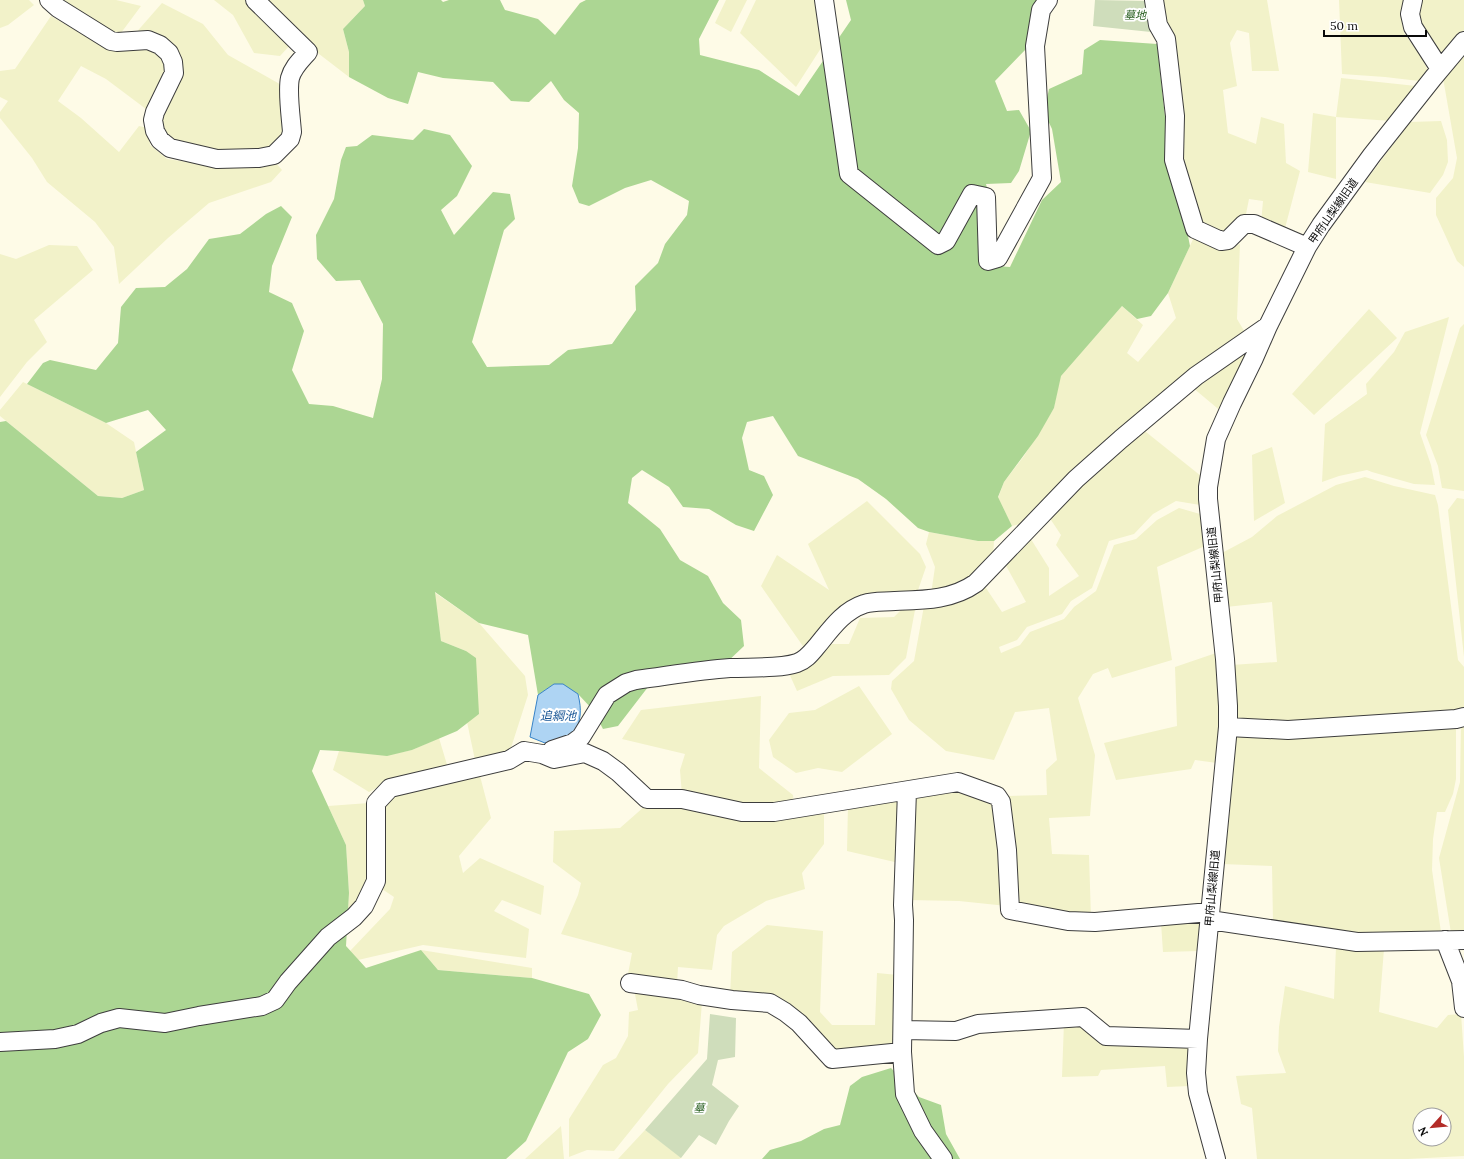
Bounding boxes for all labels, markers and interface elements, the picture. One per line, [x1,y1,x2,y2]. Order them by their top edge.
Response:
park label: 墓地 [1124,8,1147,22]
scale bar [1324,12,1426,38]
text: 50 m [1330,18,1358,33]
street label: 甲府山梨線旧道 [1305,175,1361,247]
street label: 甲府山梨線旧道 [1204,526,1226,604]
water label: 追綱池 [540,708,577,723]
street label: 甲府山梨線旧道 [1202,849,1222,927]
park label: 墓 [694,1101,707,1115]
north arrow [1412,1107,1452,1147]
text: N [1415,1124,1431,1139]

